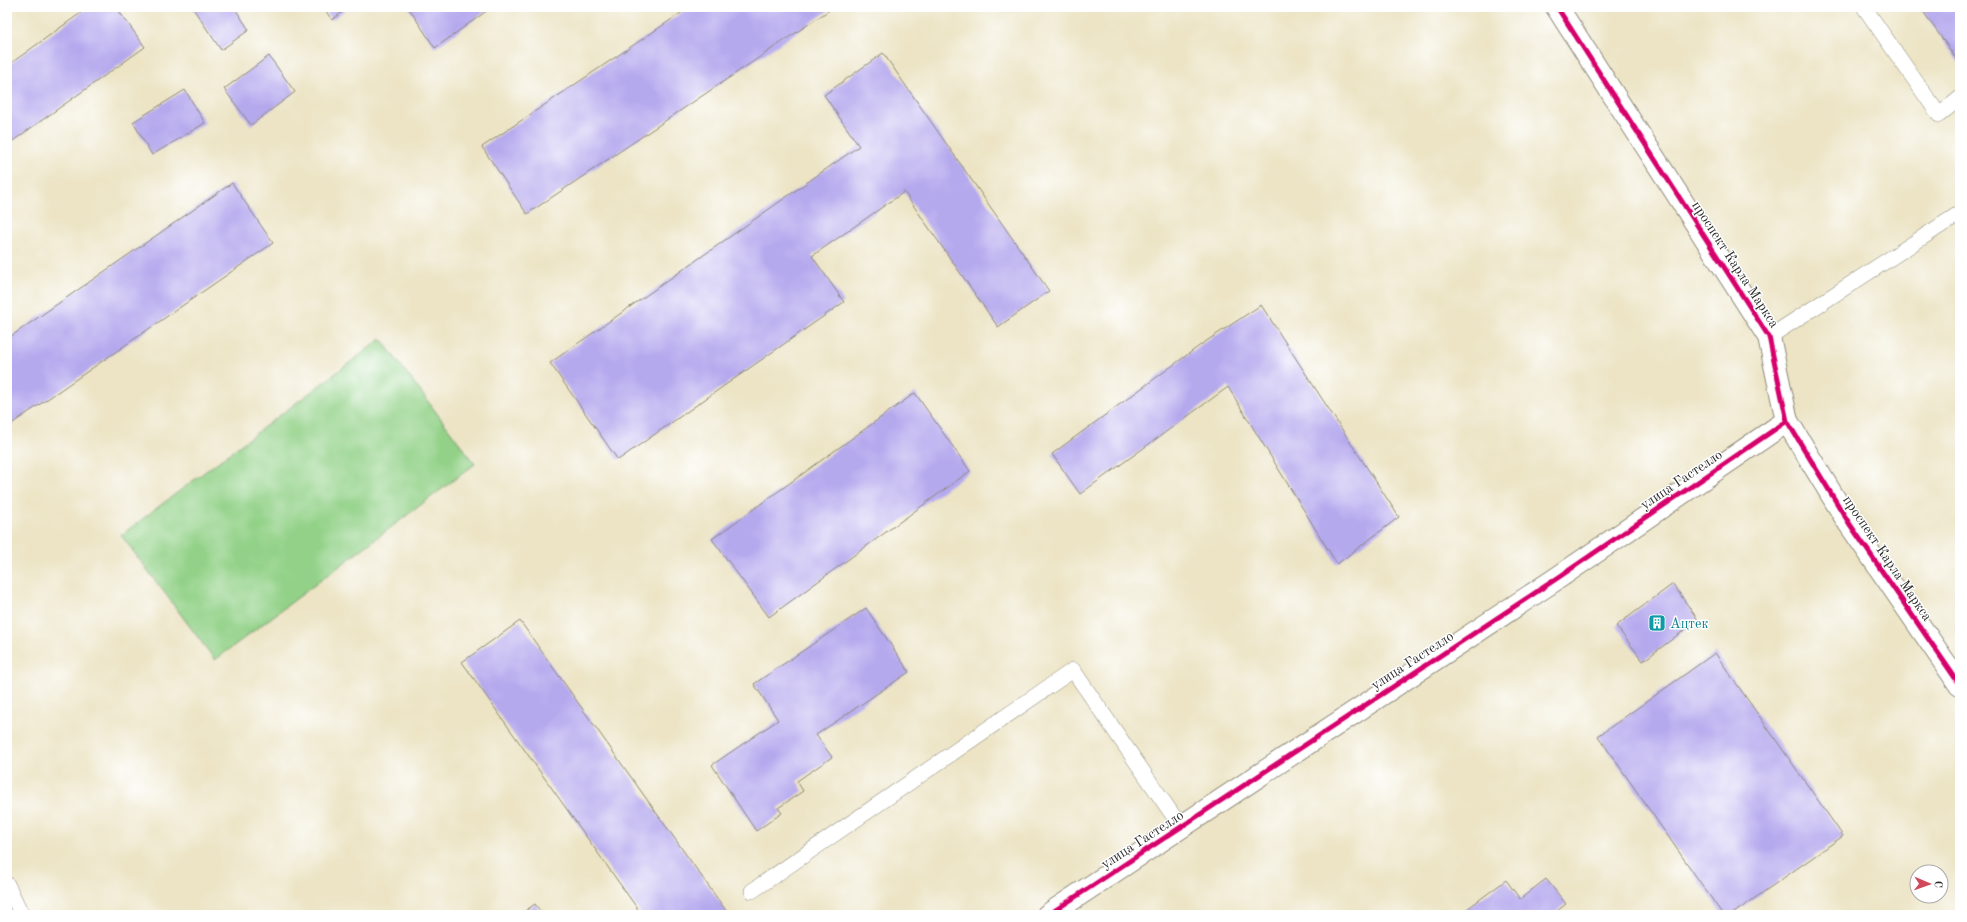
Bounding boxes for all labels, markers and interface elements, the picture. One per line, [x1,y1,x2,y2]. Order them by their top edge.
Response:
street label: проспект Карла Маркса [1689,199,1781,330]
street label: улица Гастелло [1638,447,1725,512]
street label: проспект Карла Маркса [1840,493,1934,624]
building icon: Ацтек [1647,613,1667,633]
place label: Ацтек [1670,617,1708,631]
street label: улица Гастелло [1369,629,1456,693]
street label: улица Гастелло [1099,808,1186,872]
north arrow [1909,864,1949,904]
text: С [1932,880,1943,888]

